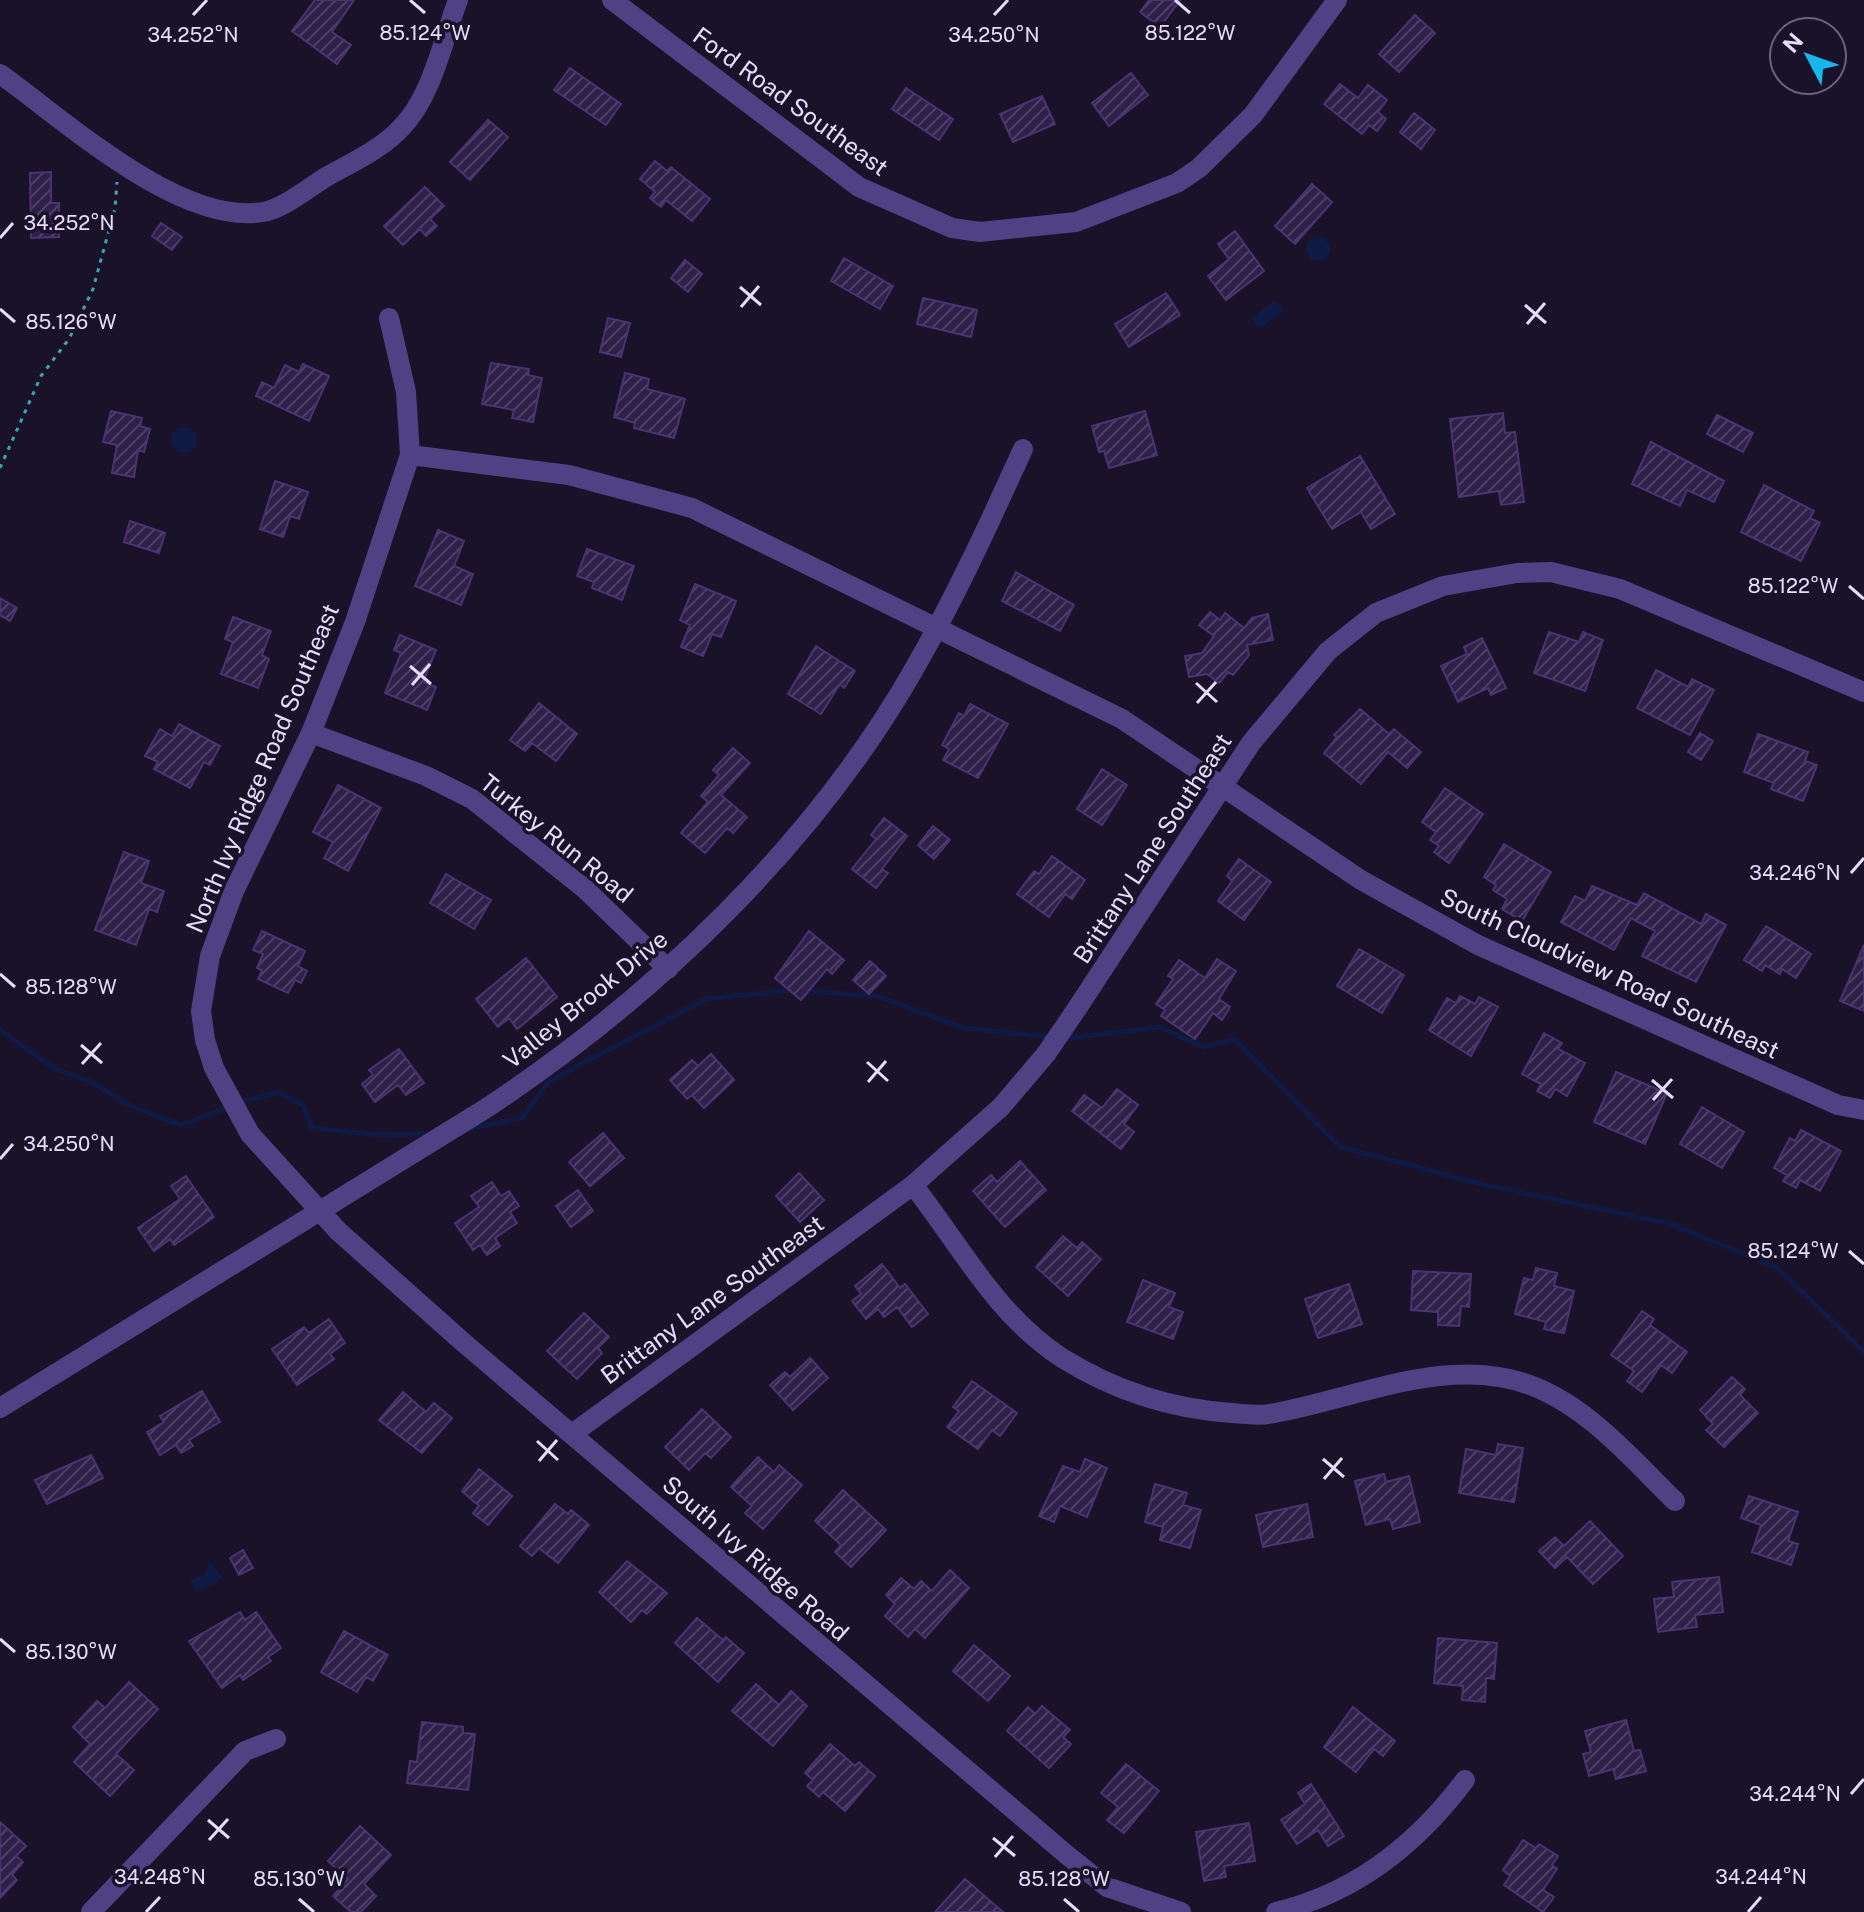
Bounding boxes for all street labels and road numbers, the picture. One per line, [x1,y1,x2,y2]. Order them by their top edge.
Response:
street label: Ford Road Southeast [688,21,894,181]
street label: North Ivy Ridge Road Southeast [180,599,344,937]
street label: Brittany Lane Southeast [1067,728,1237,968]
street label: Turkey Run Road [475,768,639,908]
street label: South Cloudview Road Southeast [1436,882,1784,1064]
street label: Valley Brook Drive [497,924,673,1074]
street label: Brittany Lane Southeast [595,1209,829,1389]
street label: South Ivy Ridge Road [657,1470,855,1646]

